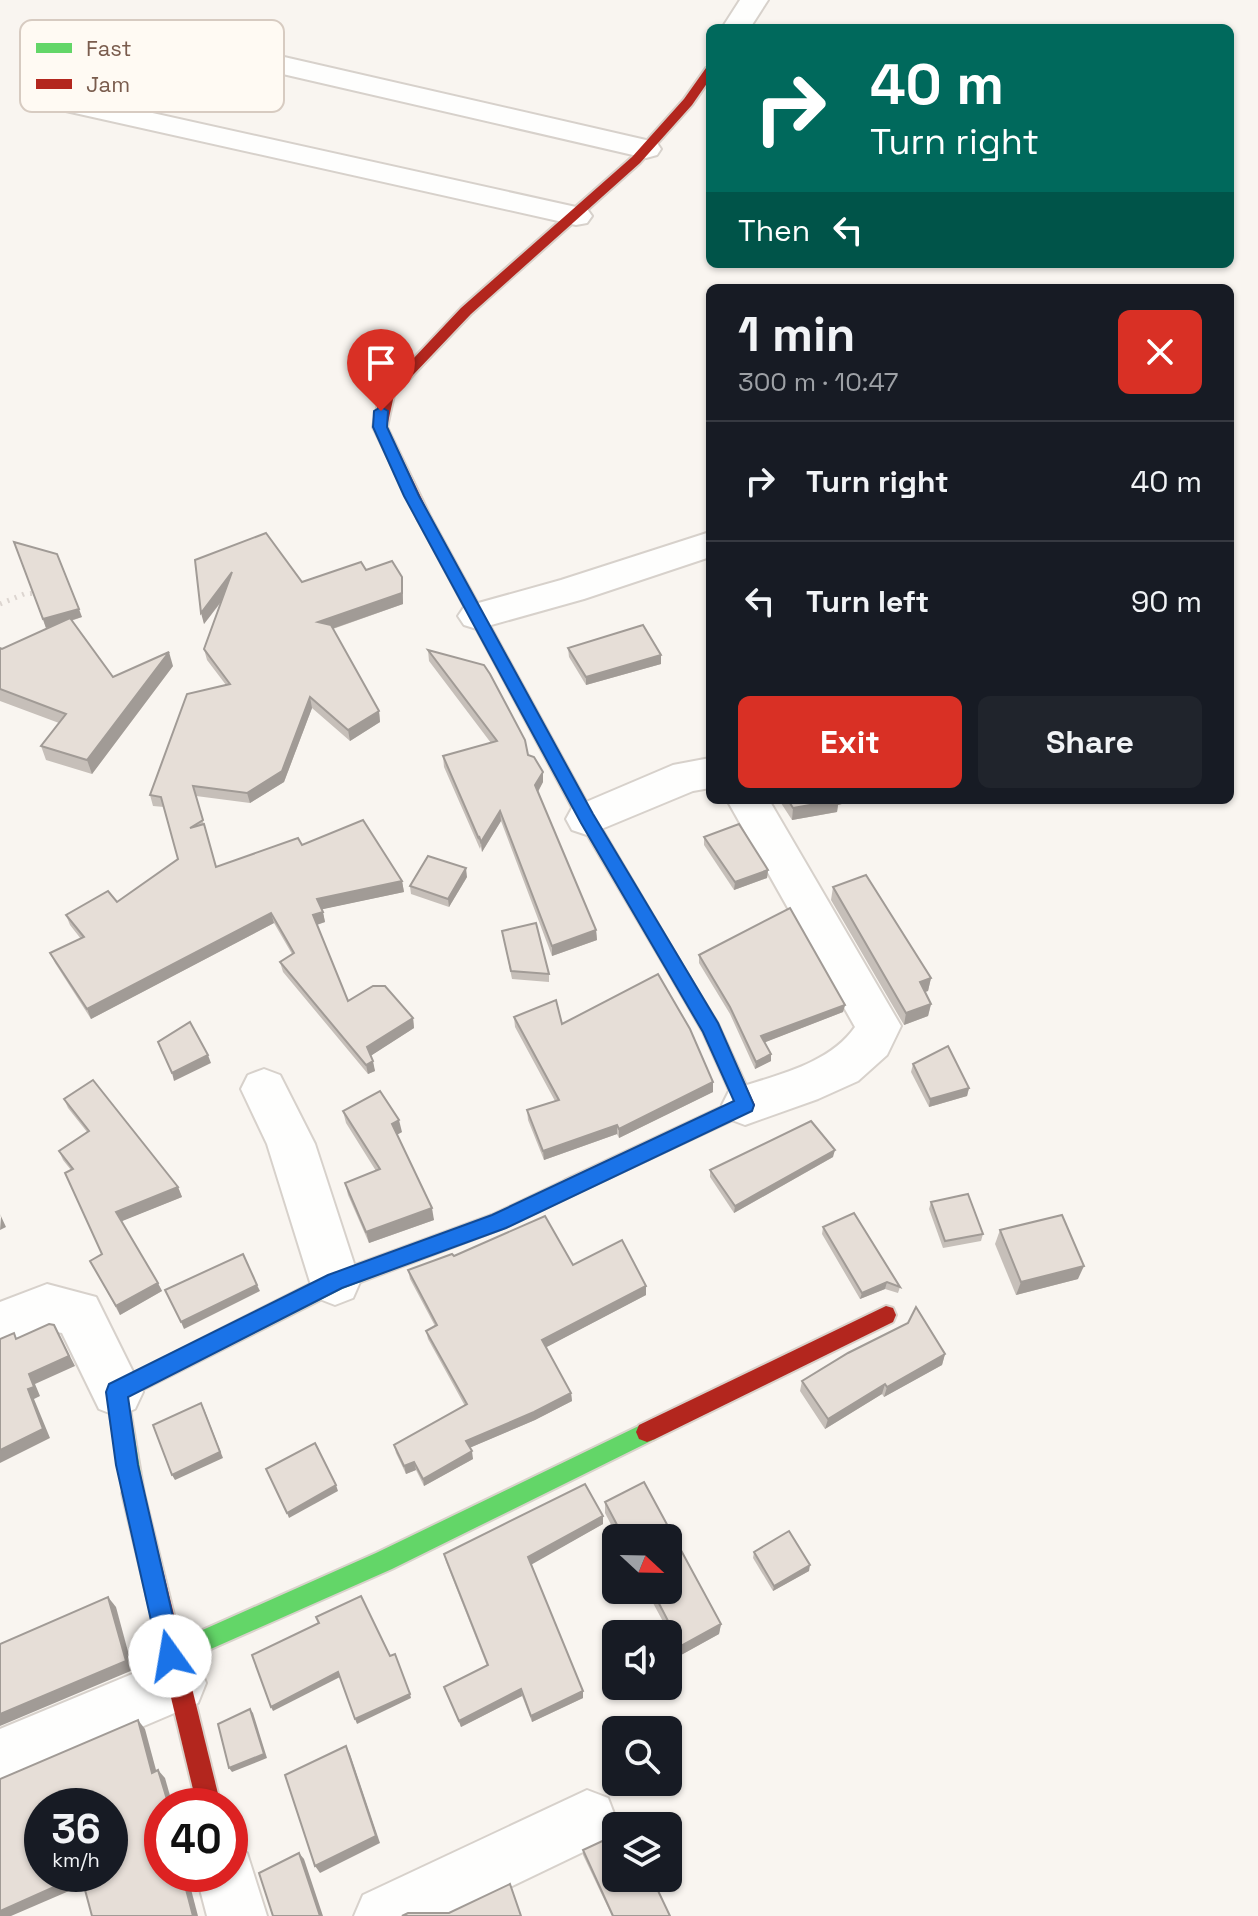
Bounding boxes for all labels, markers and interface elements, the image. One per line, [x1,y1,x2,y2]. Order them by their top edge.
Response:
legend [20,20,284,112]
text: Fast [86,34,132,62]
text: 40 m [870,49,1004,120]
icon: right [738,56,842,160]
text: Jam [86,70,130,98]
text: Turn right [870,119,1039,165]
icon: left [826,208,870,252]
text: Then [738,211,810,250]
text: 1 min [738,304,855,365]
button: close [1118,310,1202,394]
pin [347,329,415,411]
icon: arrive [359,341,403,385]
text: 300 m · 10:47 [738,365,899,399]
icon: right [738,459,782,503]
text: Turn right [806,462,949,501]
text: 40 m [1131,462,1202,501]
icon: left [738,579,782,623]
text: Turn left [806,582,929,621]
text: 90 m [1131,582,1202,621]
button: Exit [738,696,962,788]
button: Share [978,696,1202,788]
north arrow [602,1524,682,1604]
map controls [602,1524,682,1892]
position arrow [128,1614,212,1698]
button: sound [602,1620,682,1700]
button: search [602,1716,682,1796]
speed limit sign: 40 [144,1788,248,1892]
text: 36 [51,1804,101,1855]
button: layers [602,1812,682,1892]
text: km/h [52,1847,100,1873]

